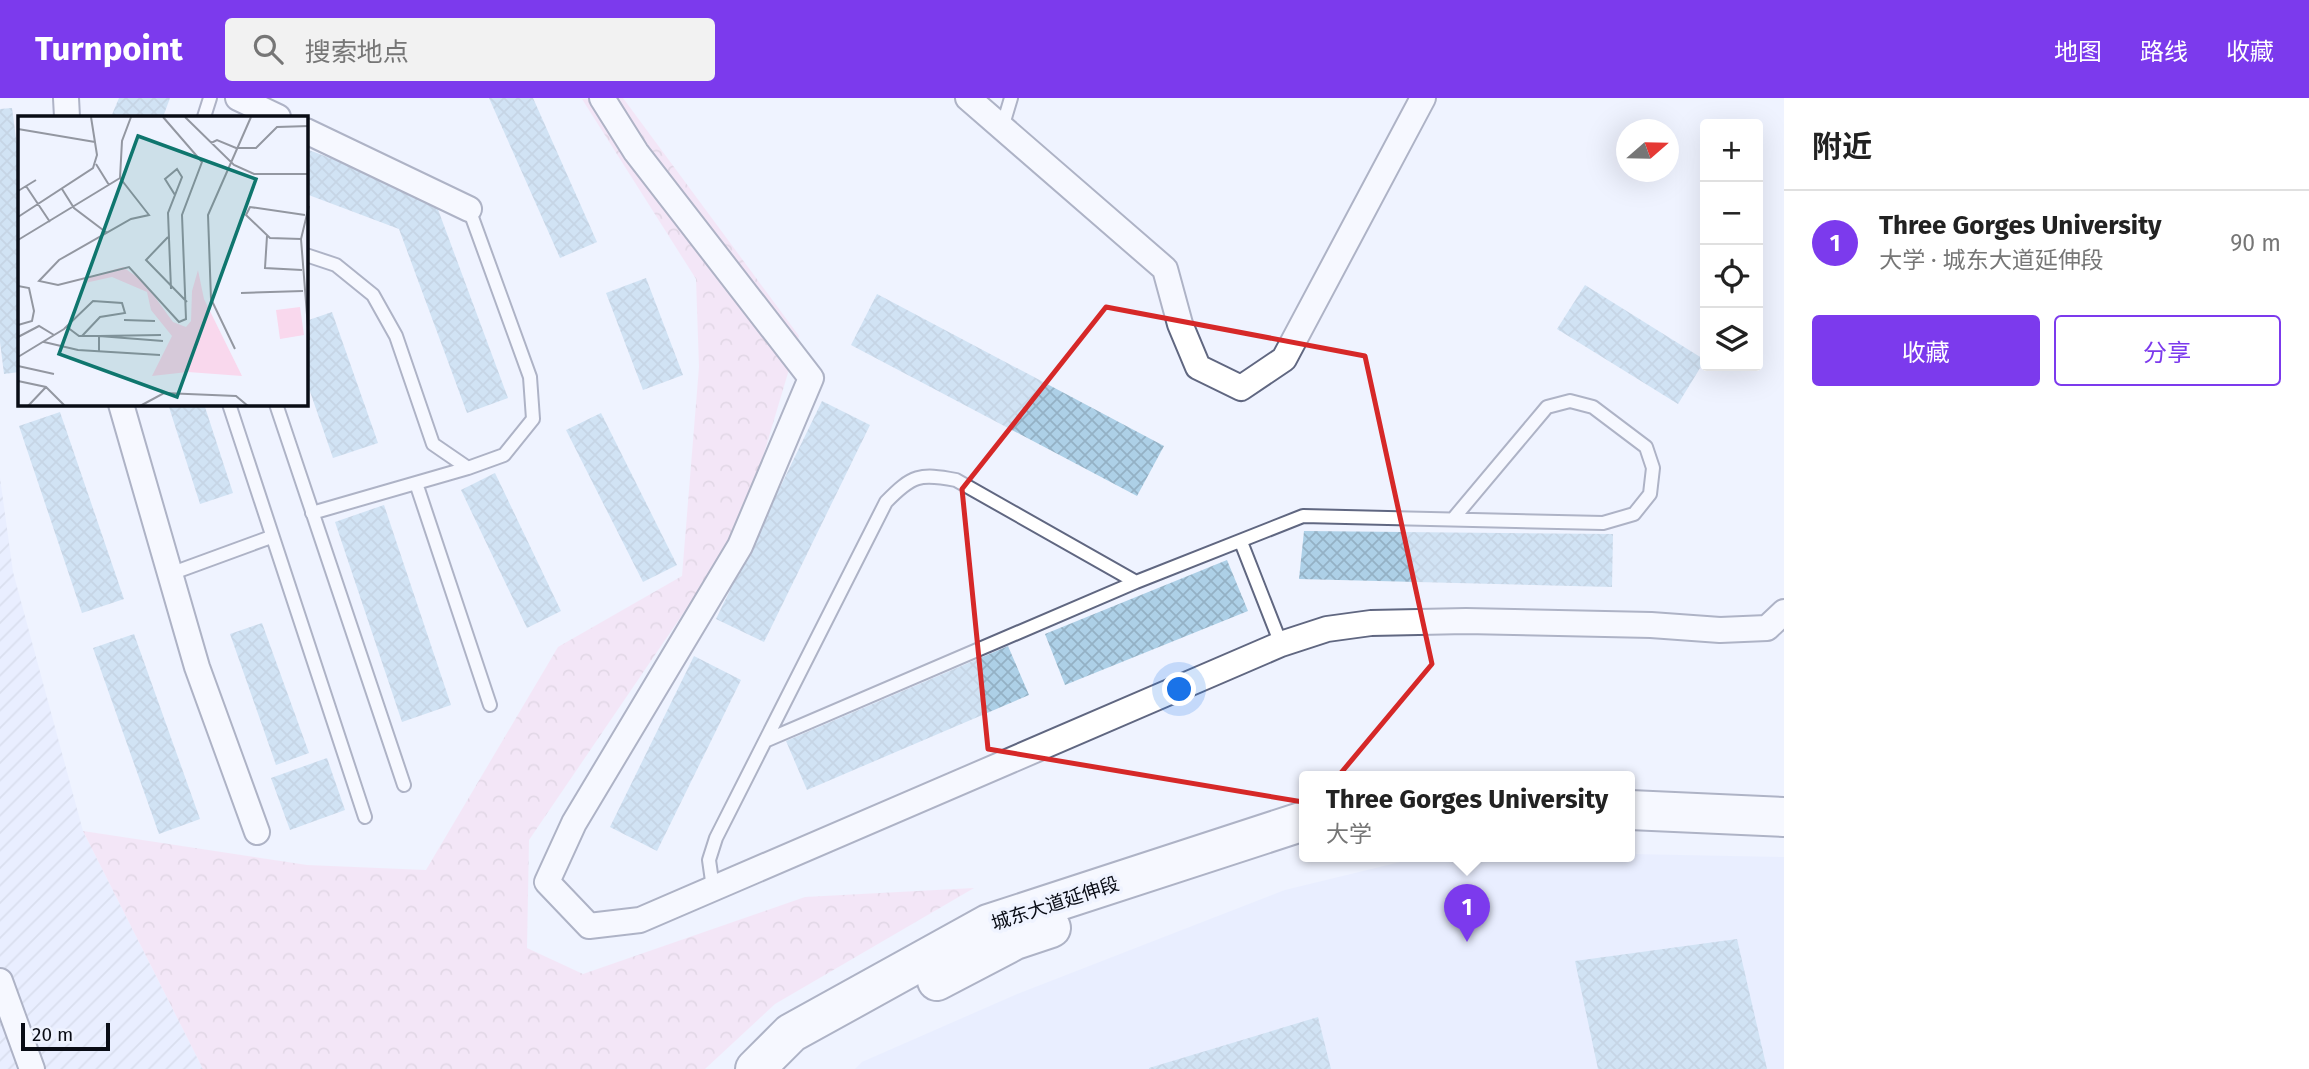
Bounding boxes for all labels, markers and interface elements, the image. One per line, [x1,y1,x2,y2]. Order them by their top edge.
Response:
search box [225,18,715,81]
text: Turnpoint [35,29,183,69]
icon: search [249,30,287,68]
text: 搜索地点 [305,37,409,68]
text: 地图 [2054,38,2102,66]
text: 路线 [2140,38,2188,66]
text: 收藏 [2226,38,2274,66]
inset map [18,116,308,406]
north arrow [1616,119,1679,182]
map controls [1700,119,1763,371]
button: + [1700,119,1763,182]
text: 附近 [1812,129,1872,165]
button: − [1700,182,1763,245]
text: Three Gorges University [1879,210,2162,241]
text: 1 [1830,229,1840,257]
text: 90 m [2230,229,2281,257]
button: locate [1700,245,1763,308]
text: 大学 · 城东大道延伸段 [1879,246,2104,274]
button: layers [1700,308,1763,371]
button: 收藏 [1812,315,2040,386]
button: 分享 [2054,315,2281,386]
your location [1162,672,1196,706]
popup [1299,771,1635,862]
text: Three Gorges University [1326,784,1608,815]
text: 大学 [1326,820,1372,848]
street label: 城东大道延伸段 [988,872,1122,935]
pin: 1 [1444,884,1490,942]
scale bar [21,1020,110,1052]
text: 20 m [32,1023,73,1046]

